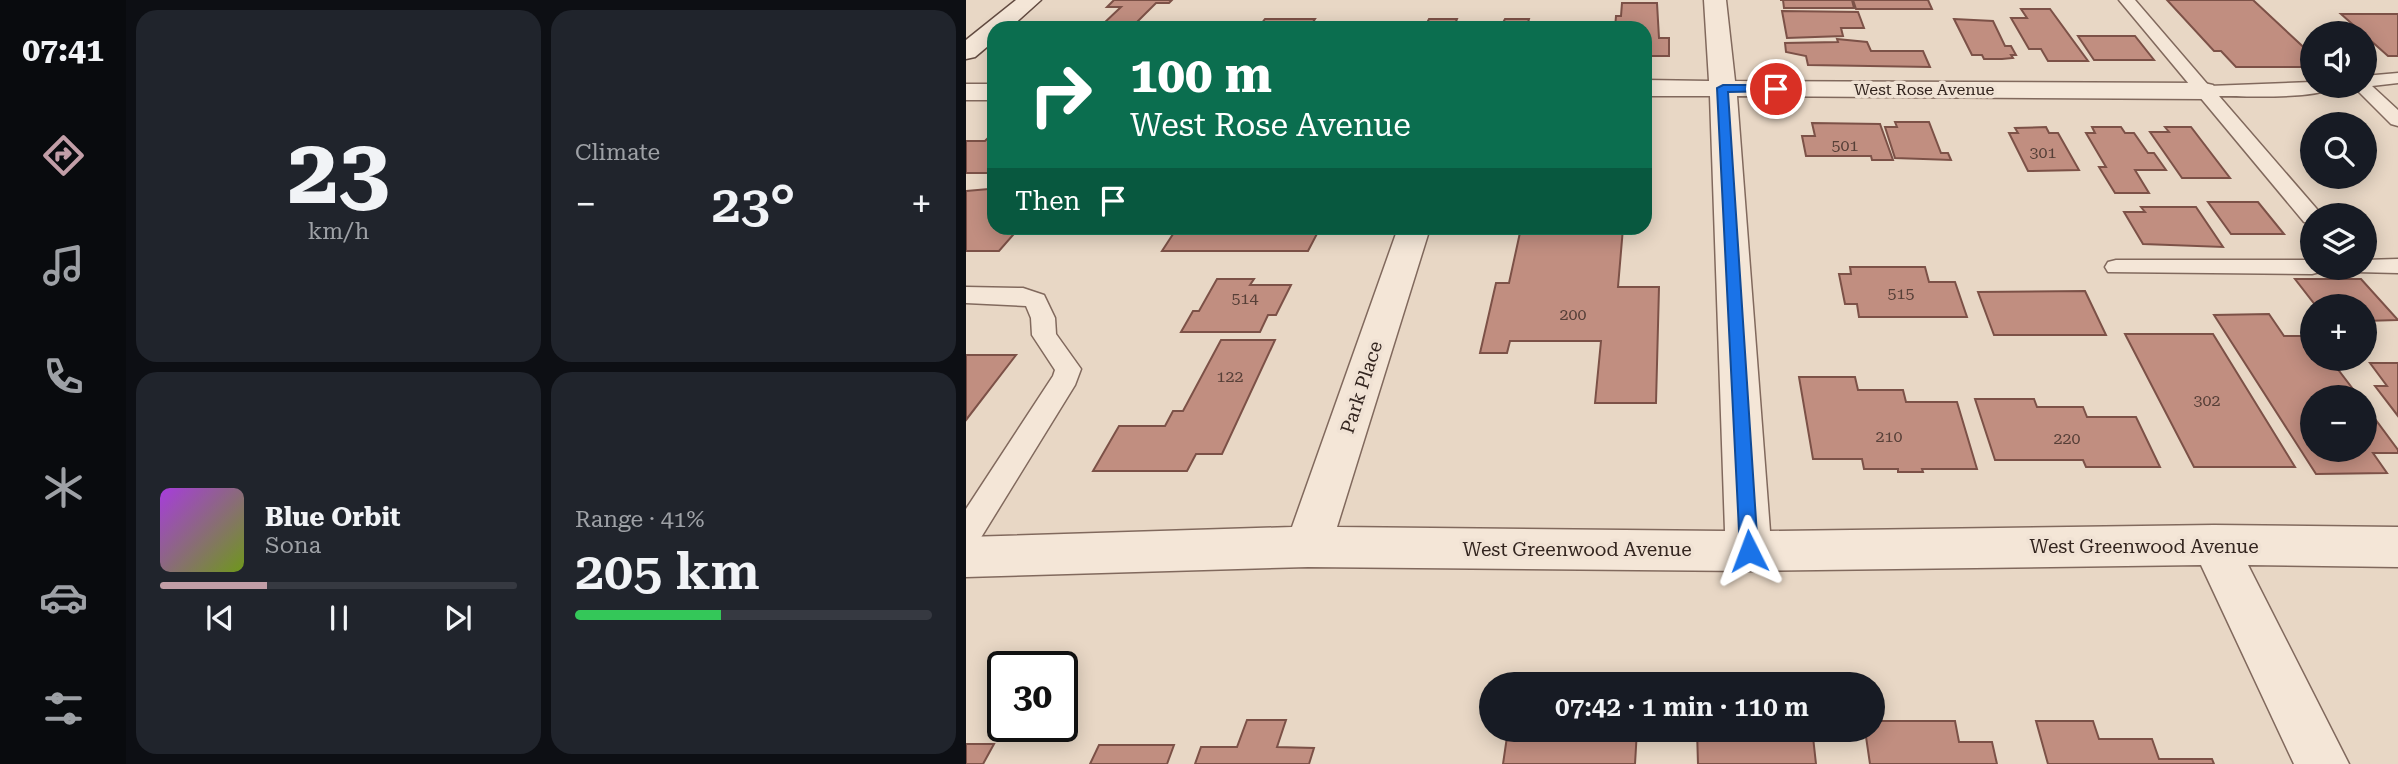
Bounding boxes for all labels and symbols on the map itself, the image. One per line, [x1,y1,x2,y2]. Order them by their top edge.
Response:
pin [1746,59,1806,119]
street label: West Rose Avenue [1854,80,1994,99]
house number: 501 [1832,136,1858,155]
house number: 301 [2030,143,2056,162]
house number: 515 [1888,284,1914,303]
house number: 514 [1232,289,1258,308]
house number: 200 [1560,305,1586,324]
street label: Park Place [1336,338,1387,436]
house number: 122 [1217,367,1243,386]
house number: 302 [2194,391,2220,410]
house number: 210 [1876,427,1902,446]
house number: 220 [2054,429,2080,448]
position arrow [1712,514,1786,588]
street label: West Greenwood Avenue [2029,535,2259,558]
street label: West Greenwood Avenue [1462,538,1692,561]
speed limit sign: 30 [987,651,1078,742]

